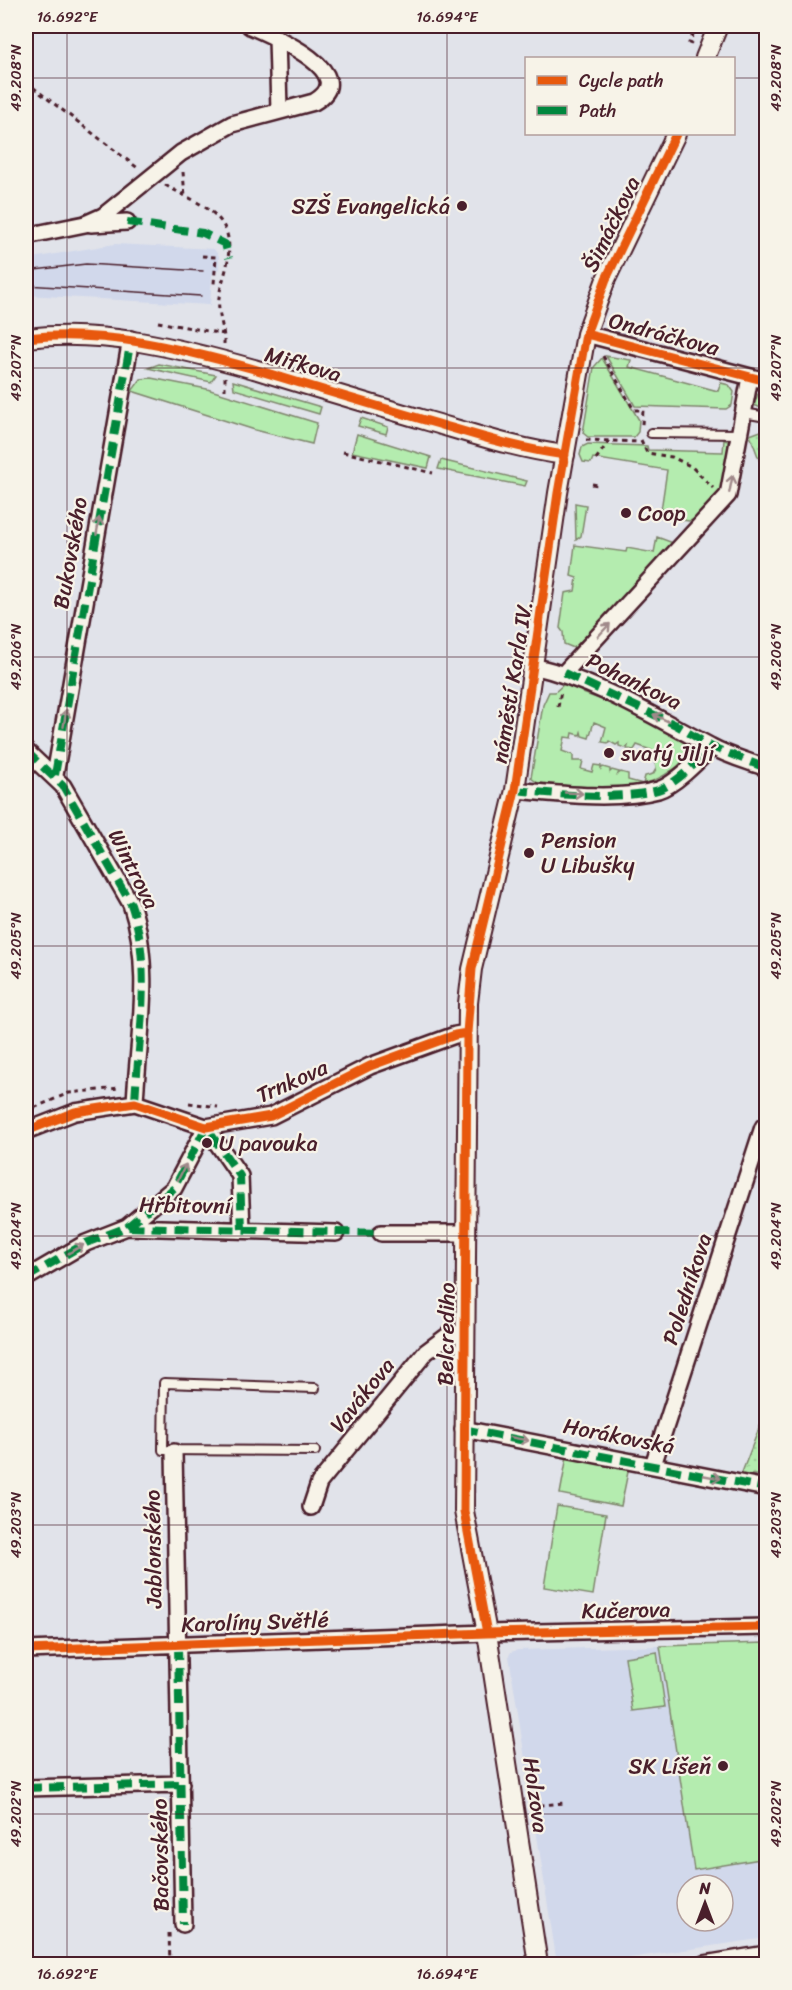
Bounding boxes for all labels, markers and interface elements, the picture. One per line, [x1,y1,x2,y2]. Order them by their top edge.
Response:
text: 16.692°E [37,4,99,30]
text: 16.694°E [416,4,479,30]
text: 49.208°N [3,44,29,112]
text: 49.208°N [763,44,789,112]
legend [525,57,735,135]
text: Cycle path [579,65,663,97]
text: Path [579,95,616,127]
street label: Šimáčkova [571,169,651,279]
place label: SZŠ Evangelická [291,187,450,226]
marker: SZŠ Evangelická [455,199,469,213]
street label: Ondráčkova [604,301,724,368]
text: 49.207°N [3,334,29,401]
text: 49.207°N [763,334,789,401]
street label: Mifkova [260,335,346,393]
one-way arrow [726,474,737,494]
street label: Bukovského [41,494,99,612]
place label: Coop [638,494,686,533]
marker: Coop [619,506,633,520]
one-way arrow [93,516,104,536]
street label: náměstí Karla IV. [480,598,544,766]
one-way arrow [597,622,611,637]
text: 49.206°N [3,623,29,690]
text: 49.206°N [763,623,789,690]
street label: Pohankova [579,641,689,721]
one-way arrow [59,708,70,728]
one-way arrow [653,712,671,724]
place label: svatý Jiljí [620,734,717,773]
marker: svatý Jiljí [602,746,616,760]
one-way arrow [563,788,583,799]
place label: Pension U Libušky [541,821,635,885]
street label: Wintrova [97,822,171,916]
marker: Pension U Libušky [522,846,536,860]
text: 49.205°N [3,912,29,980]
text: 49.205°N [763,912,789,980]
street label: Trnkova [250,1047,335,1114]
place label: U pavouka [219,1124,318,1163]
marker: U pavouka [200,1136,214,1150]
one-way arrow [177,1163,188,1181]
street label: Hřbitovní [139,1185,234,1225]
text: 49.204°N [3,1202,29,1270]
text: 49.204°N [763,1202,789,1270]
street label: Poledníkova [651,1228,723,1350]
one-way arrow [67,1243,84,1255]
street label: Belcrediho [426,1282,466,1386]
street label: Vavákova [319,1349,405,1441]
street label: Horákovská [560,1406,678,1466]
one-way arrow [510,1434,530,1445]
one-way arrow [701,1472,721,1483]
street label: Jablonského [132,1489,174,1610]
text: 49.203°N [3,1491,29,1558]
text: 49.203°N [763,1491,789,1558]
street label: Kučerova [581,1590,671,1630]
street label: Karolíny Světlé [180,1600,330,1644]
place label: SK Líšeň [629,1747,711,1786]
street label: Holzova [511,1755,561,1835]
marker: SK Líšeň [716,1759,730,1773]
text: 49.202°N [3,1780,29,1847]
text: 49.202°N [763,1780,789,1847]
street label: Bačovského [140,1798,180,1912]
north arrow [675,1873,735,1933]
text: N [698,1874,711,1903]
text: 16.692°E [37,1961,99,1987]
text: 16.694°E [416,1961,479,1987]

